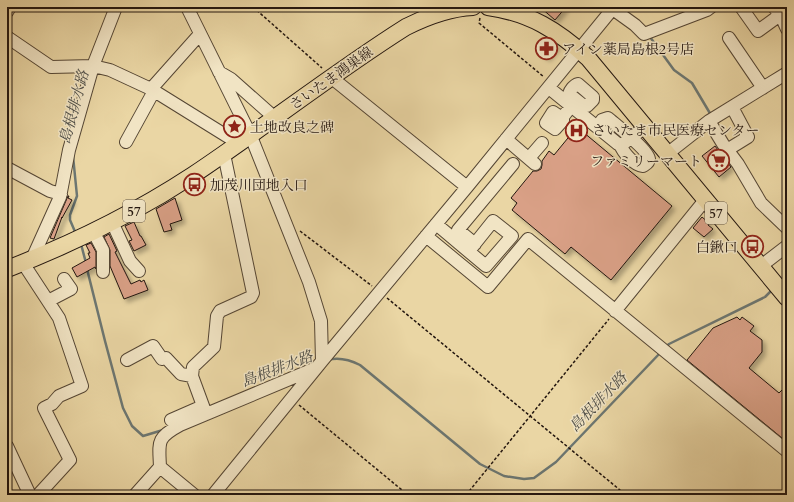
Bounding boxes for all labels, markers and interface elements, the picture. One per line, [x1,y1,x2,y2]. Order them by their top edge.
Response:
pharmacy icon: アイン薬局島根2号店 [534,36,560,62]
place label: アイン薬局島根2号店 [562,40,694,59]
street label: さいたま鴻巣線 [286,43,377,114]
water label: 島根排水路 [55,67,94,146]
place icon: 土地改良之碑 [222,114,248,140]
hospital icon: さいたま市民医療センター [564,117,590,143]
place label: 土地改良之碑 [250,118,334,137]
place label: さいたま市民医療センター [592,121,759,140]
supermarket icon: ファミリーマート [705,148,731,174]
place label: ファミリーマート [590,152,702,171]
bus stop icon: 加茂川団地入口 [181,172,207,198]
place label: 加茂川団地入口 [210,176,308,195]
road number: 57 [123,200,145,222]
road number: 57 [705,202,727,224]
bus stop icon: 白鍬口 [740,234,766,260]
place label: 白鍬口 [696,238,738,257]
water label: 島根排水路 [238,346,317,392]
water label: 島根排水路 [565,367,632,436]

